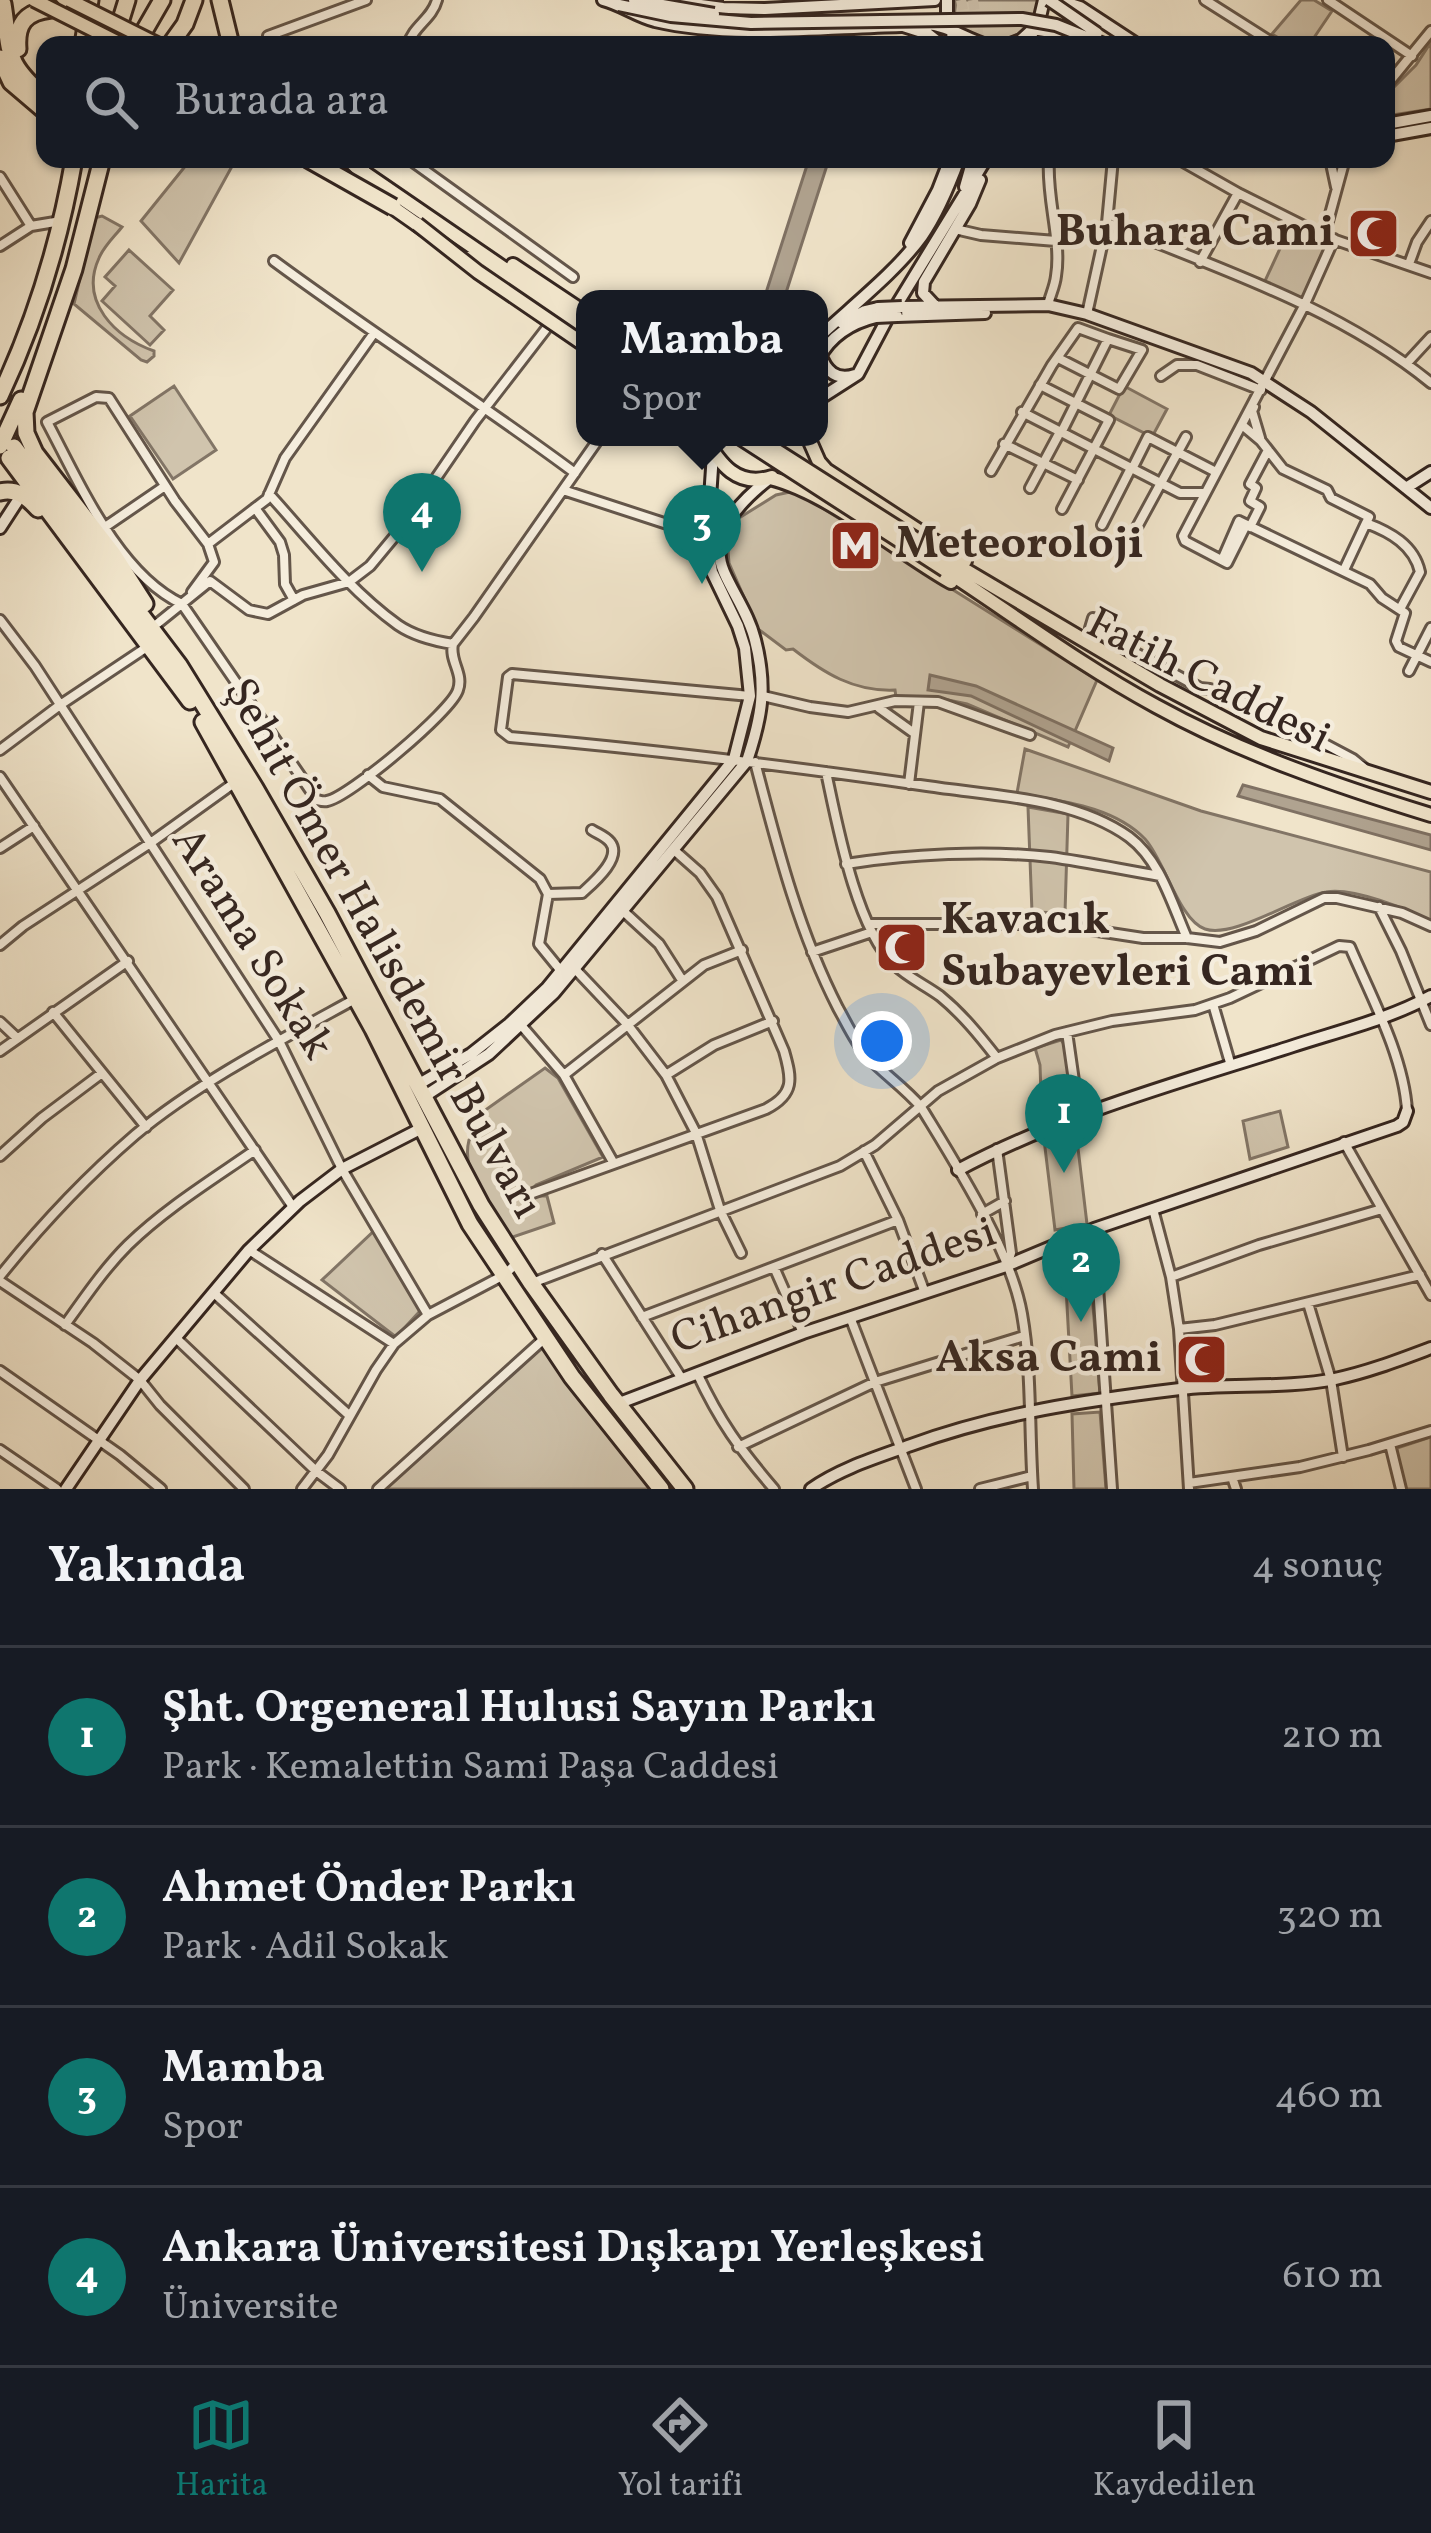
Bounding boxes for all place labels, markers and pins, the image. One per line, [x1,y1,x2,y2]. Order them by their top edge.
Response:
place label: Buhara Cami [1056,202,1335,265]
mosque icon: Buhara Cami [1346,205,1402,261]
pin: 4 [383,473,461,572]
pin: 3 [663,485,741,584]
place label: Meteoroloji [895,514,1144,577]
metro station icon: Meteoroloji [828,517,884,573]
place label: Kavacık Subayevleri Cami [941,890,1313,1005]
mosque icon: Kavacık Subayevleri Cami [874,919,930,975]
pin: 1 [1025,1074,1103,1173]
pin: 2 [1042,1223,1120,1322]
place label: Aksa Cami [935,1328,1162,1391]
mosque icon: Aksa Cami [1173,1331,1229,1387]

